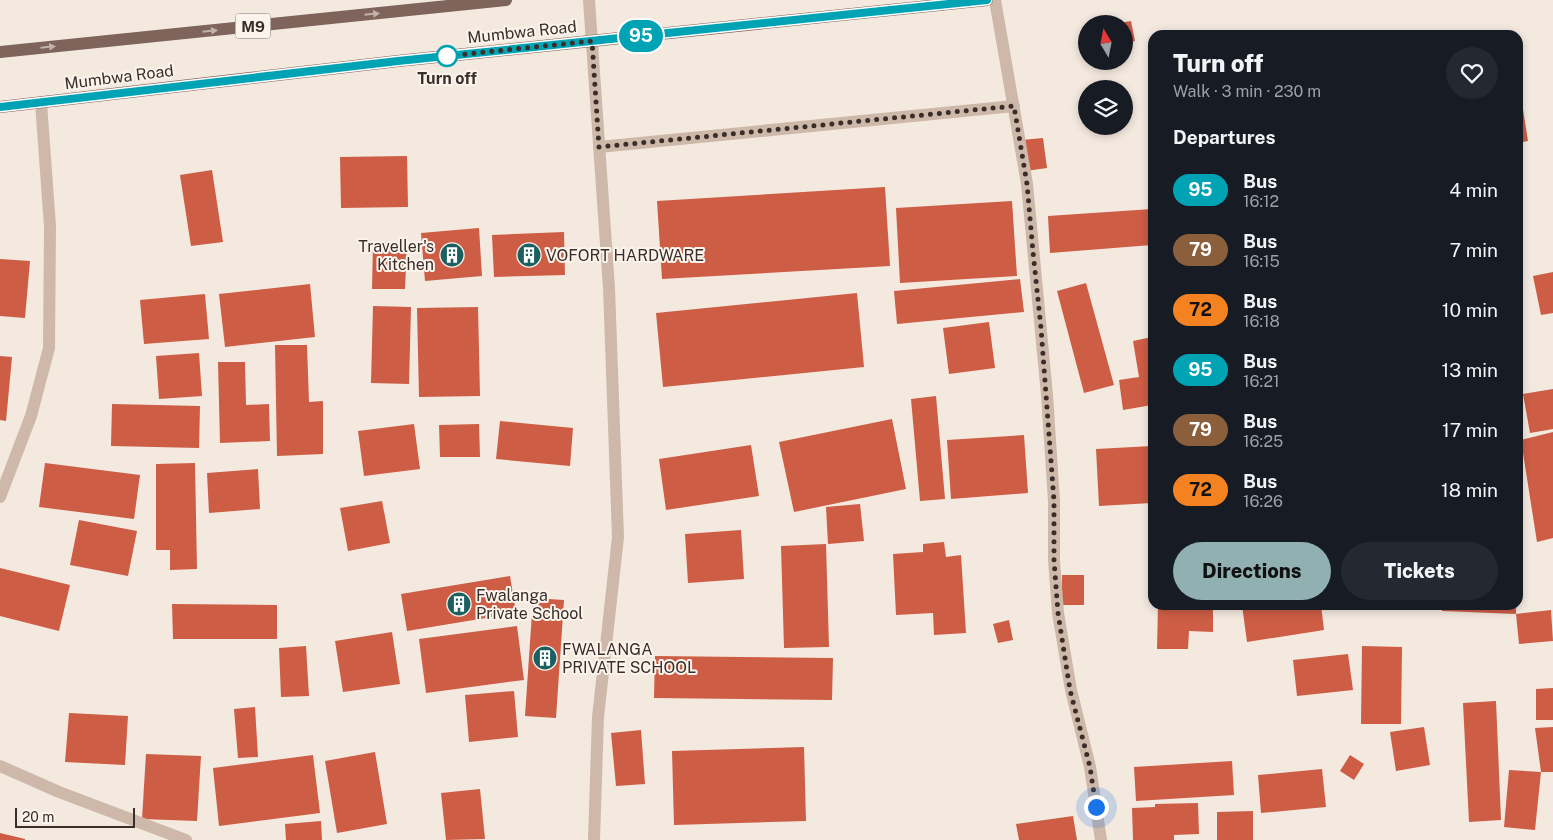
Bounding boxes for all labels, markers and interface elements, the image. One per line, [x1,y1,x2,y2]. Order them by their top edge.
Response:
one-way arrow [364,10,380,18]
road number: M9 [236,14,270,38]
north arrow [1078,15,1132,70]
map controls [1078,15,1133,135]
street label: Mumbwa Road [466,17,578,47]
line badge: 95 [618,20,664,52]
text: 95 [629,25,653,46]
one-way arrow [202,27,218,35]
one-way arrow [41,43,57,51]
marker: Turn off [436,45,458,67]
button: heart [1446,47,1498,99]
text: Turn off [1173,49,1263,77]
street label: Mumbwa Road [63,61,175,93]
place label: Turn off [417,69,477,88]
button: layers [1078,80,1133,135]
text: Walk · 3 min · 230 m [1173,82,1321,101]
text: Departures [1173,126,1276,148]
text: Bus [1243,170,1277,192]
text: 95 [1188,179,1213,200]
text: 4 min [1449,179,1498,201]
text: 16:12 [1243,192,1279,211]
text: Bus [1243,230,1277,252]
place label: Traveller's Kitchen [358,237,434,274]
text: 79 [1189,239,1212,260]
text: 7 min [1450,239,1498,261]
building icon: Traveller's Kitchen [439,242,465,268]
building icon: VOFORT HARDWARE [516,242,542,268]
place label: VOFORT HARDWARE [546,246,704,265]
text: 16:15 [1243,252,1280,271]
text: Bus [1243,290,1277,312]
text: 72 [1189,299,1212,320]
text: 10 min [1442,299,1498,321]
text: 16:18 [1243,312,1280,331]
text: Bus [1243,350,1277,372]
text: 95 [1188,359,1213,380]
text: 13 min [1441,359,1498,381]
text: 16:21 [1243,372,1279,391]
text: Bus [1243,410,1277,432]
text: 79 [1189,419,1212,440]
text: 17 min [1442,419,1498,441]
text: 16:25 [1243,432,1283,451]
text: Bus [1243,470,1277,492]
text: 72 [1189,479,1212,500]
text: 18 min [1441,479,1498,501]
text: 16:26 [1243,492,1283,511]
button: Directions [1173,542,1331,600]
button: Tickets [1341,542,1498,600]
place label: Fwalanga Private School [476,586,583,623]
building icon: Fwalanga Private School [446,591,472,617]
place label: FWALANGA PRIVATE SCHOOL [562,640,696,677]
building icon: FWALANGA PRIVATE SCHOOL [532,645,558,671]
your location [1084,795,1109,820]
scale bar [15,805,135,828]
text: 20 m [22,809,54,825]

